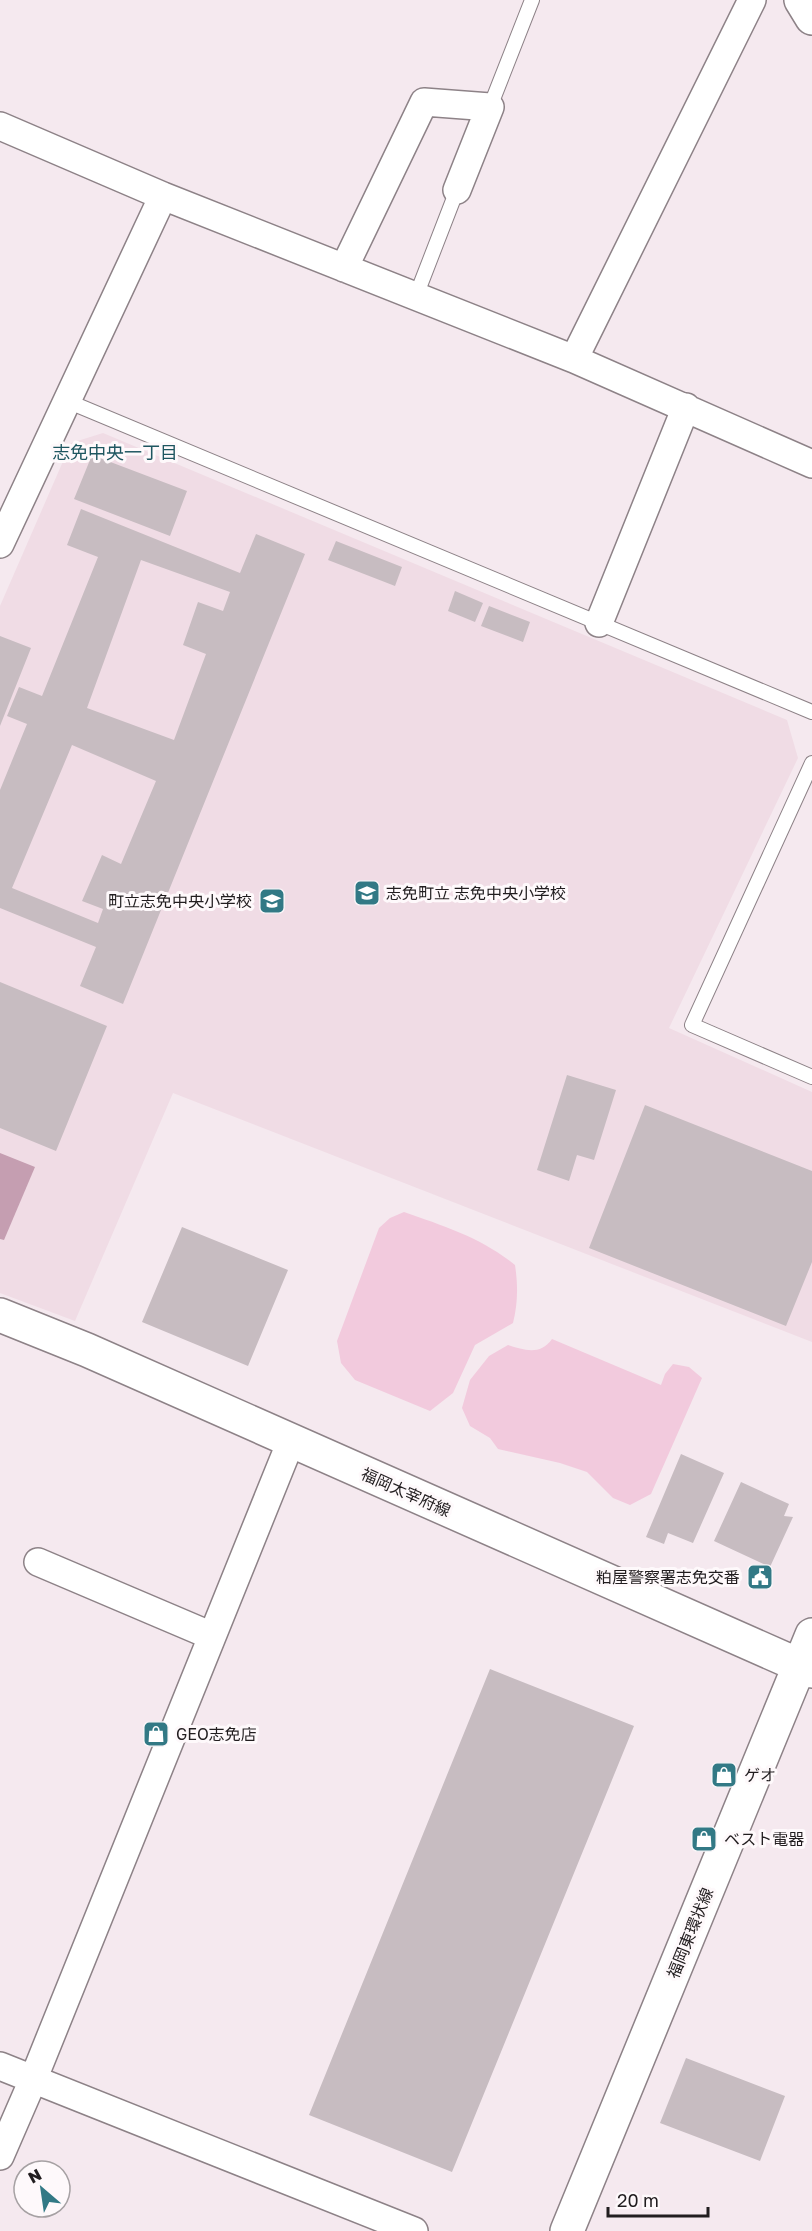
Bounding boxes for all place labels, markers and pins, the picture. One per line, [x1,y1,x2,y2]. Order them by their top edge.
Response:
school or university icon: 志免町立 志免中央小学校 [352,878,382,908]
place label: 志免町立 志免中央小学校 [386,883,566,903]
school or university icon: 町立志免中央小学校 [257,886,287,916]
place label: 町立志免中央小学校 [108,891,252,911]
public building icon: 粕屋警察署志免交番 [745,1562,775,1592]
place label: 粕屋警察署志免交番 [596,1567,740,1587]
shop icon: GEO志免店 [141,1719,171,1749]
place label: GEO志免店 [176,1724,257,1744]
shop icon: ゲオ [709,1760,739,1790]
place label: ゲオ [744,1765,776,1785]
shop icon: ベスト電器 [689,1824,719,1854]
place label: ベスト電器 [724,1829,804,1849]

